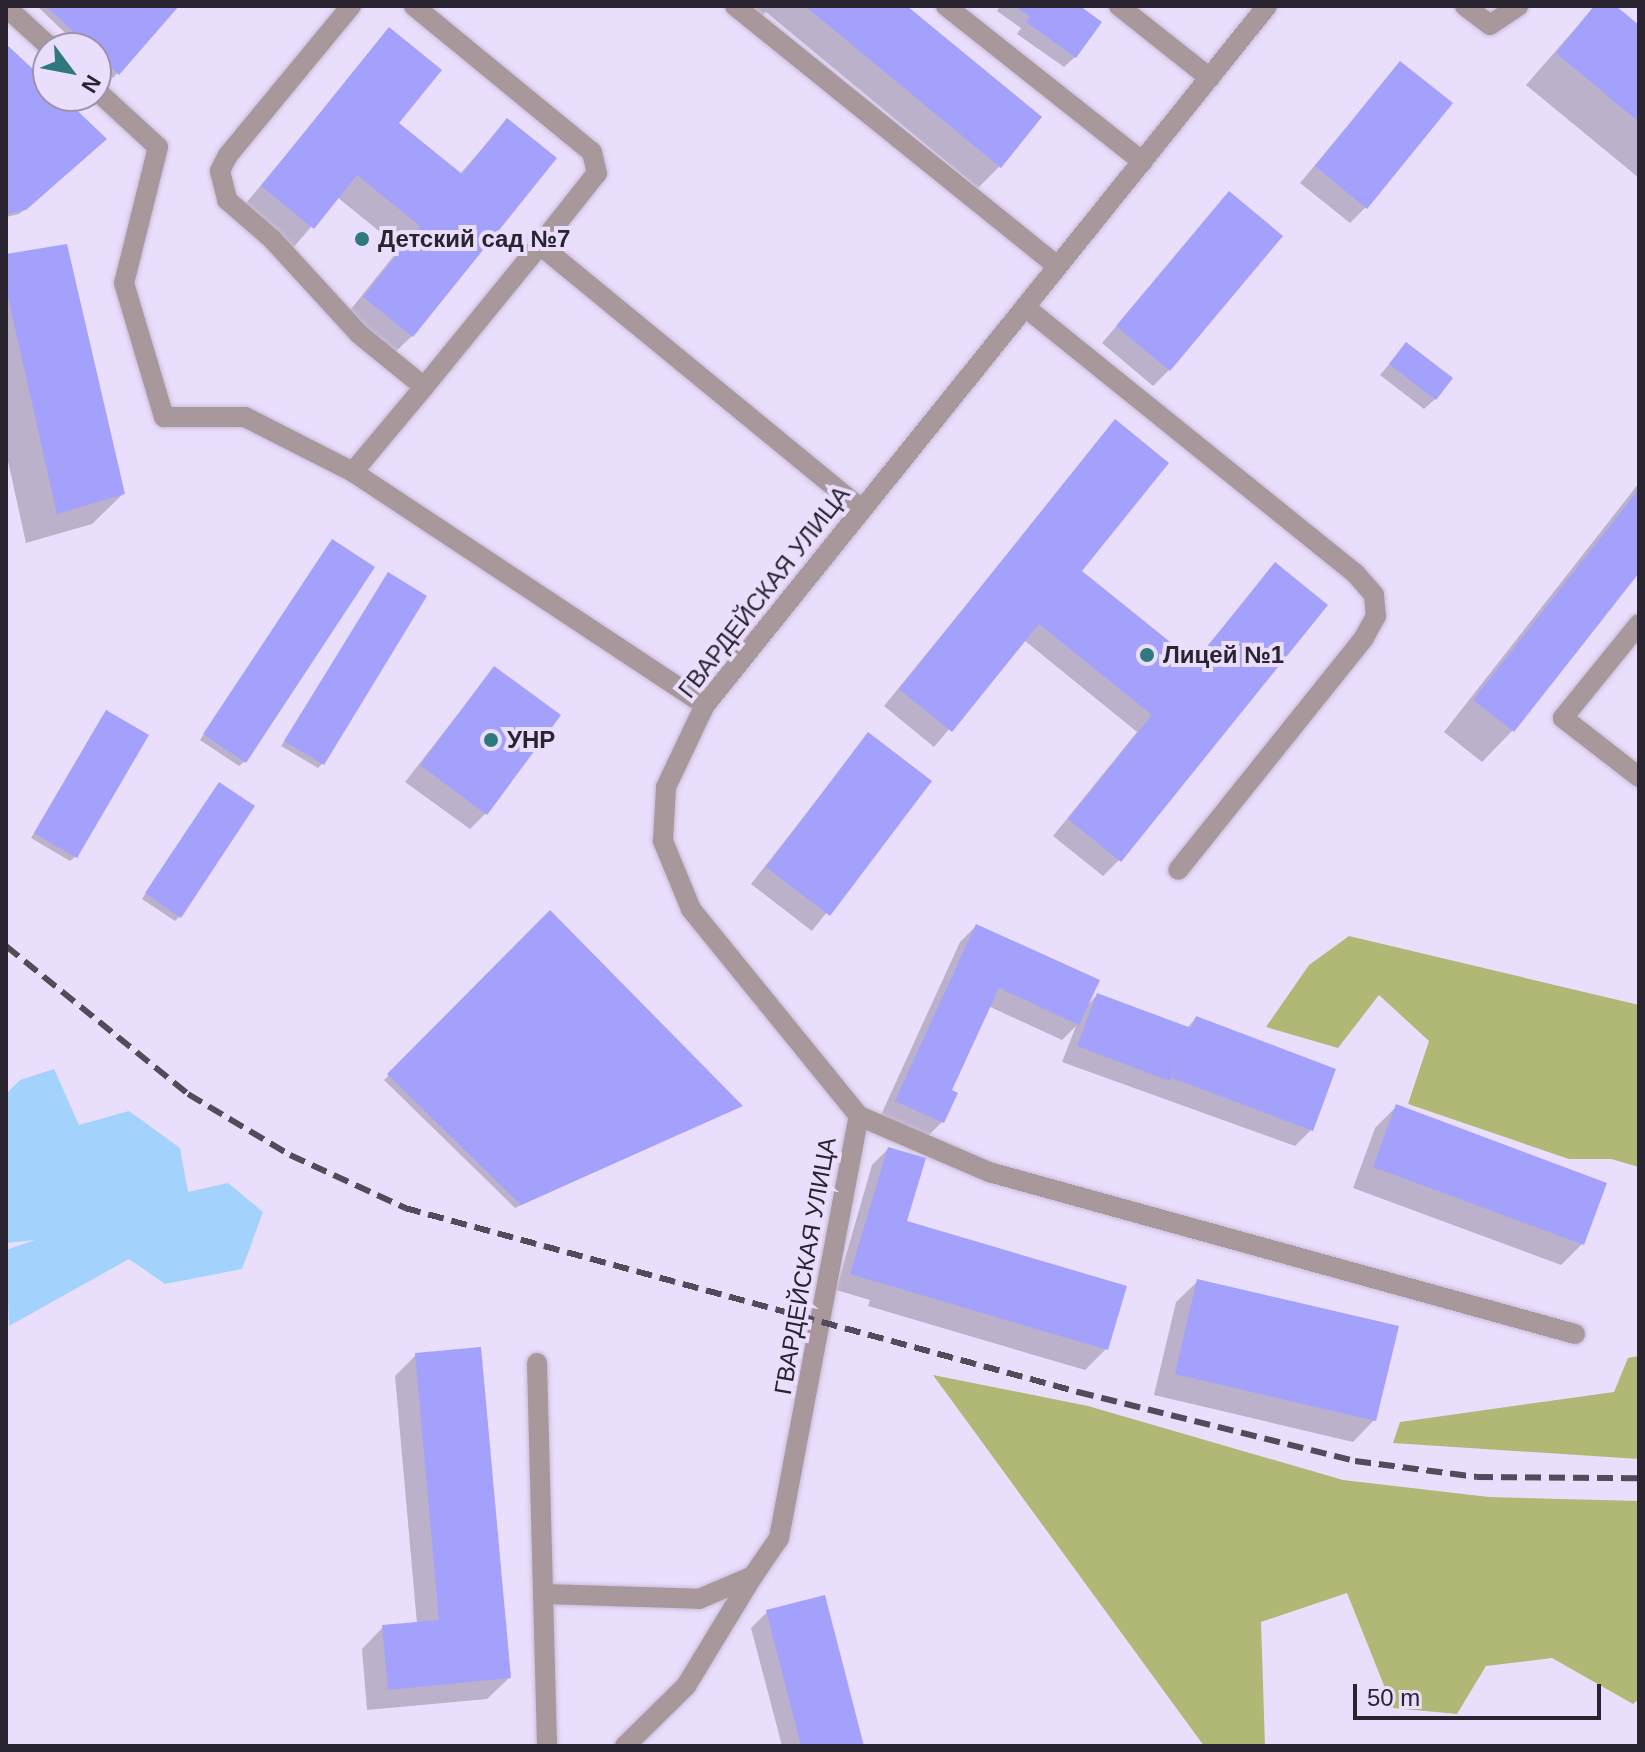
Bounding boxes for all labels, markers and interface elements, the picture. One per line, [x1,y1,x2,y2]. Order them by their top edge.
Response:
north arrow [32,32,112,112]
text: N [76,71,106,97]
place label: Детский сад №7 [378,225,570,253]
marker: Детский сад №7 [353,230,371,248]
street label: ГВАРДЕЙСКАЯ УЛИЦА [672,480,856,704]
place label: Лицей №1 [1163,641,1284,669]
marker: Лицей №1 [1138,646,1156,664]
place label: УНР [507,726,555,754]
marker: УНР [482,731,500,749]
street label: ГВАРДЕЙСКАЯ УЛИЦА [768,1135,842,1397]
scale bar [1357,1668,1605,1718]
text: 50 m [1367,1684,1420,1711]

